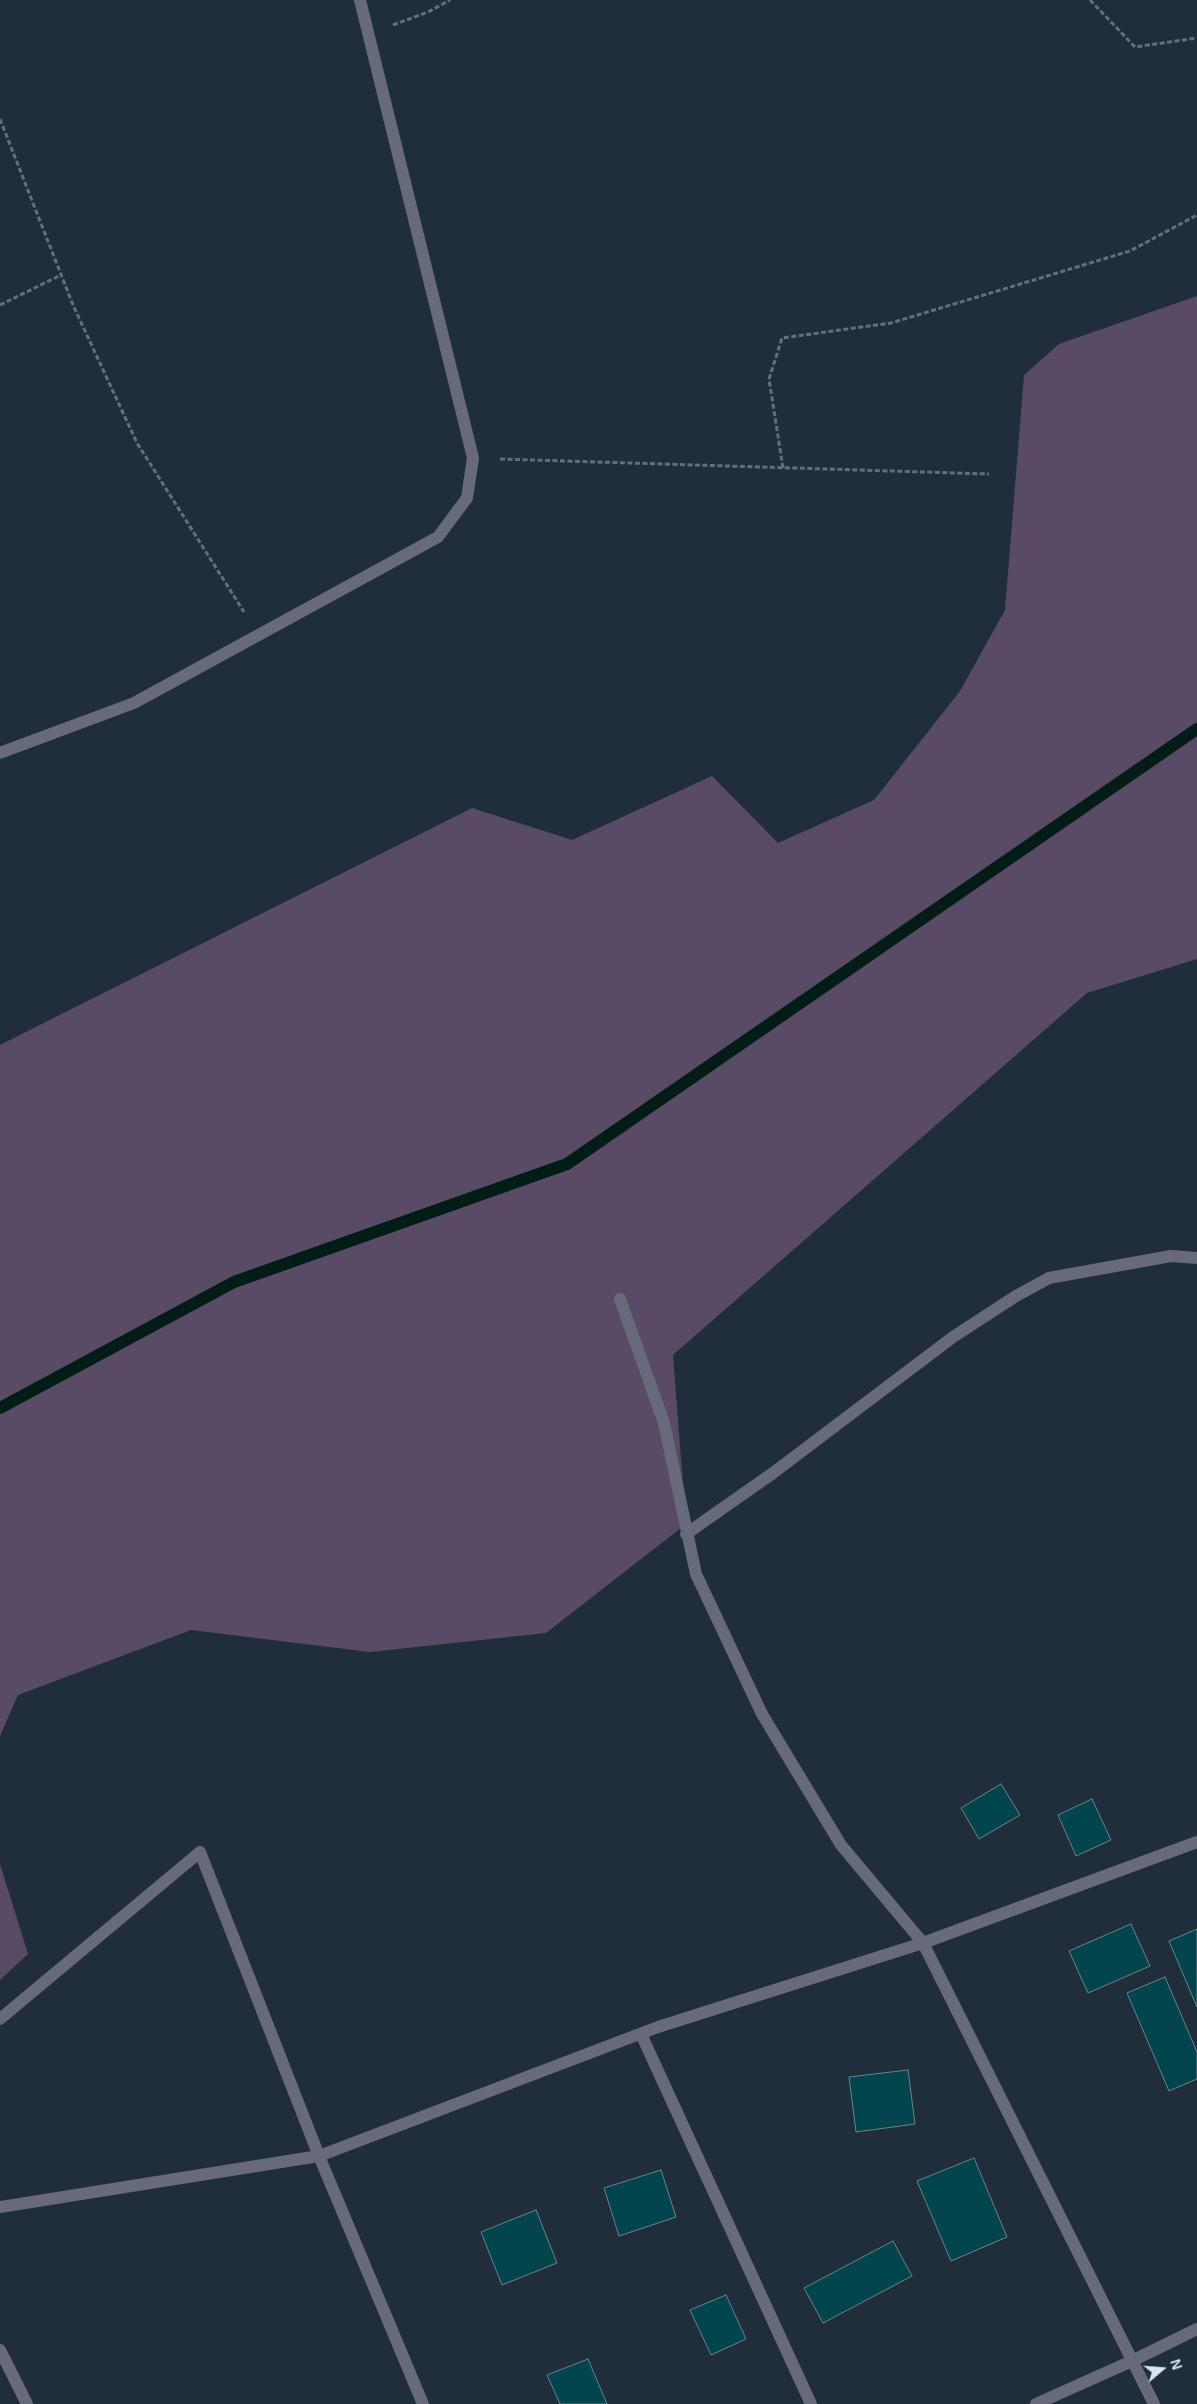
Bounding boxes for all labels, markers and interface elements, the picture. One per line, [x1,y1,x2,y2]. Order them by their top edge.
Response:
north arrow [1137,2344,1187,2394]
text: N [1167,2357,1185,2372]

